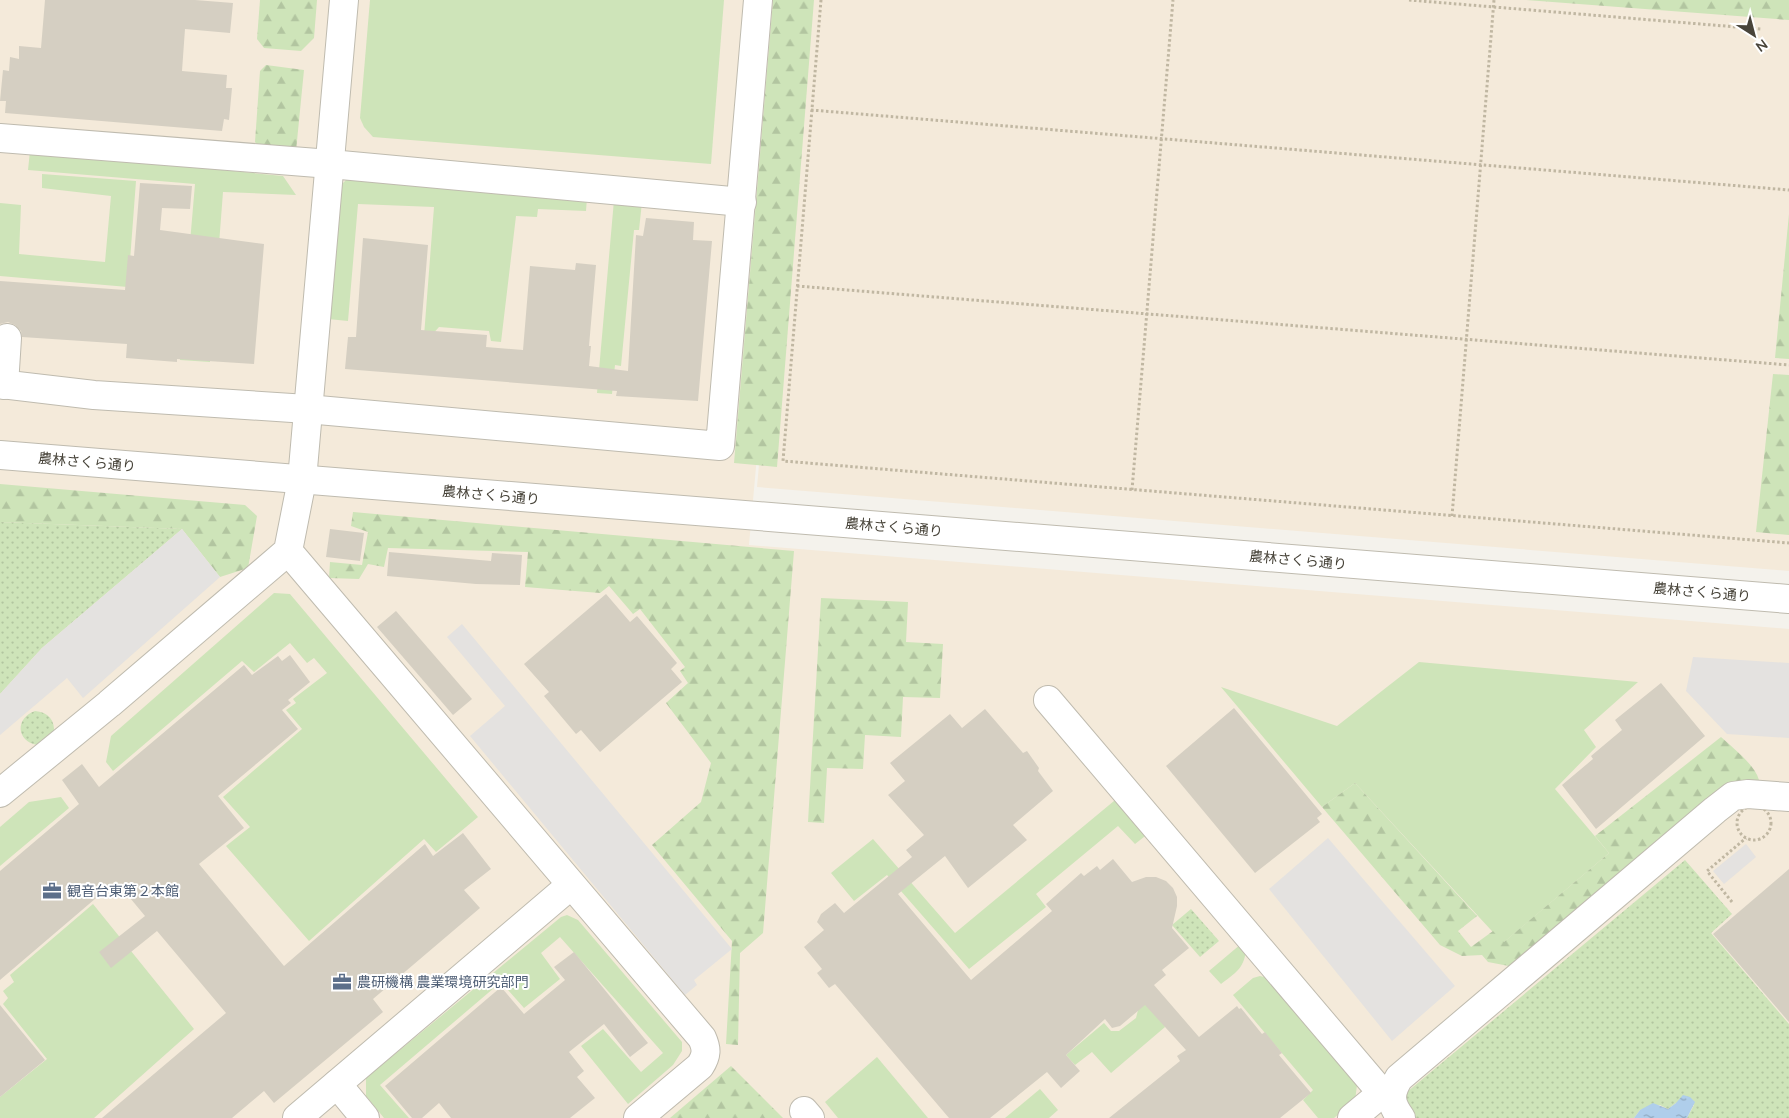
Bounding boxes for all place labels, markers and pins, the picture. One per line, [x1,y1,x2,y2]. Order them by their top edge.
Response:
office icon: 観音台東第２本館 [41,880,63,902]
place label: 観音台東第２本館 [67,882,179,901]
office icon: 農研機構 農業環境研究部門 [331,971,353,993]
place label: 農研機構 農業環境研究部門 [357,973,529,992]

